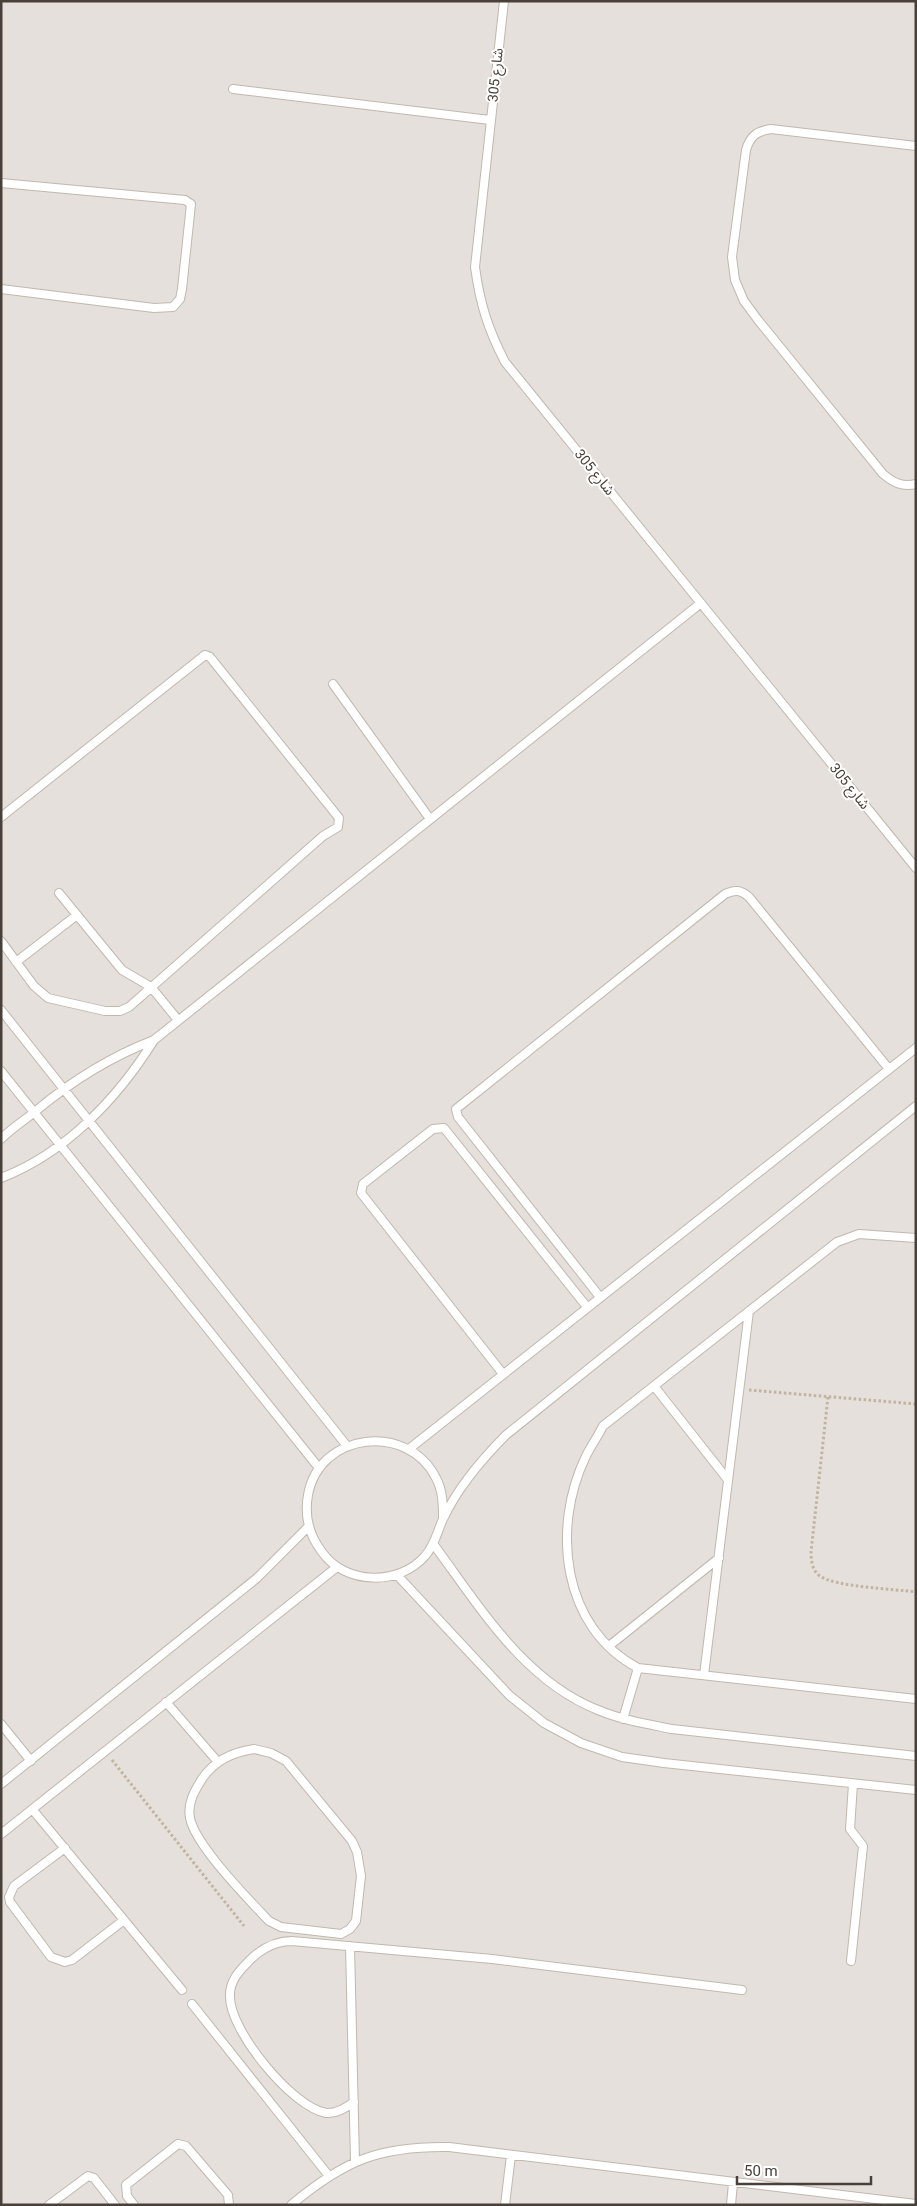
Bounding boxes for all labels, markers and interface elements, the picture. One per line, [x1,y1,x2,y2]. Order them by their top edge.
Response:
street label: شارع 305 [484,47,509,103]
street label: شارع 305 [569,446,618,500]
street label: شارع 305 [824,760,873,814]
scale bar [737,2154,871,2186]
text: 50 m [744,2162,778,2180]

